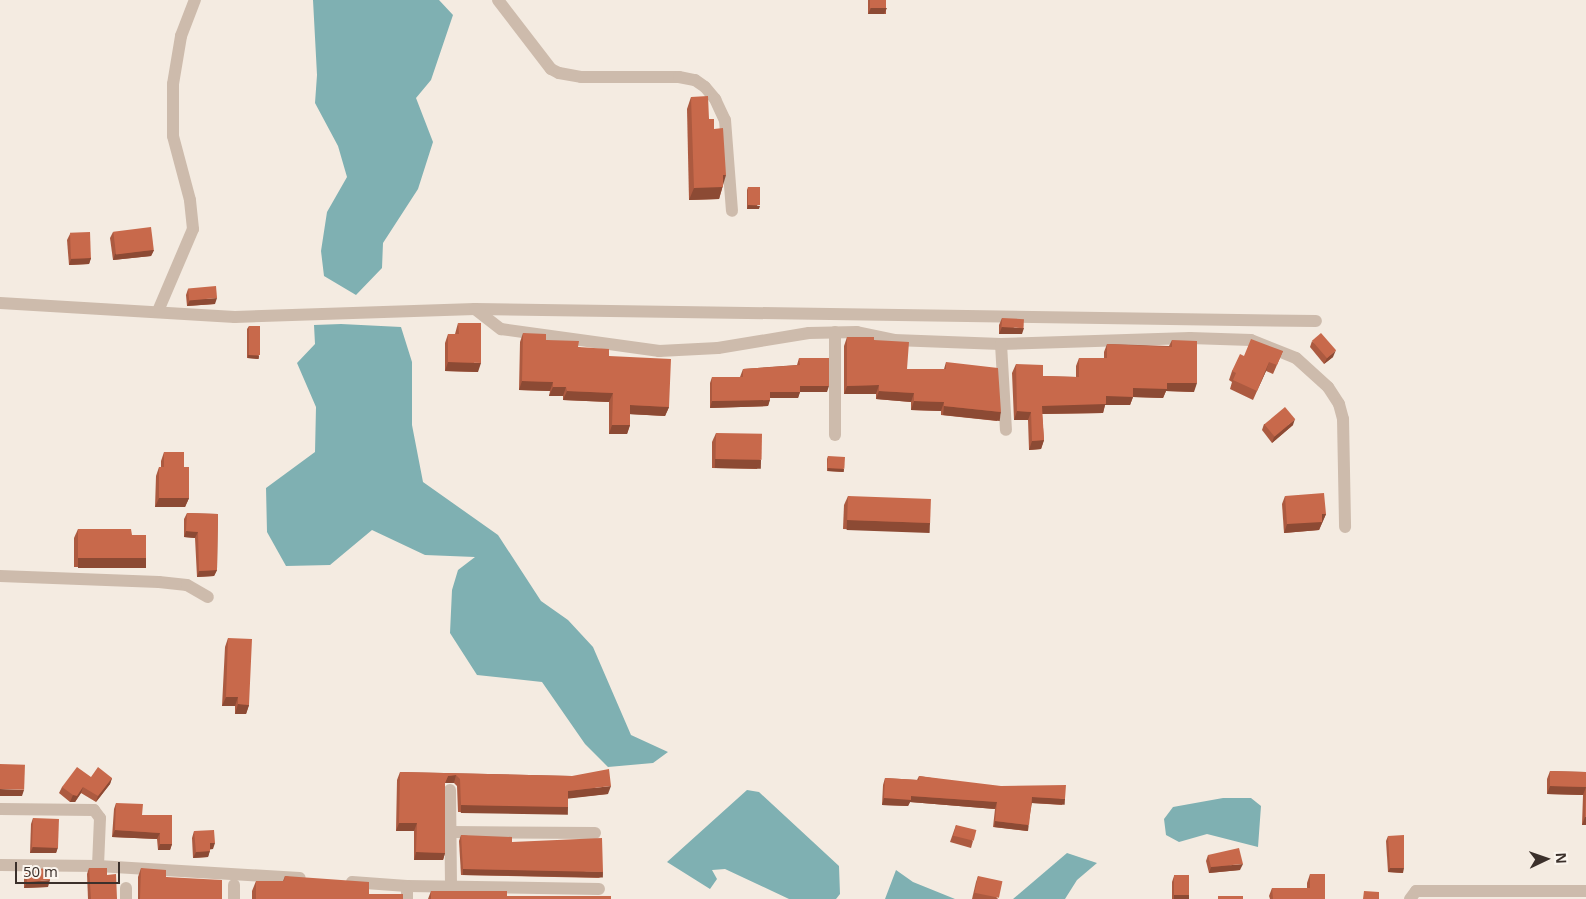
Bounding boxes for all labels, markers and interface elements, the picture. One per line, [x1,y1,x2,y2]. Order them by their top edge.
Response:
north arrow [1521,834,1571,884]
scale bar [18,852,122,884]
text: N [1552,852,1571,864]
text: 50 m [23,861,58,881]

